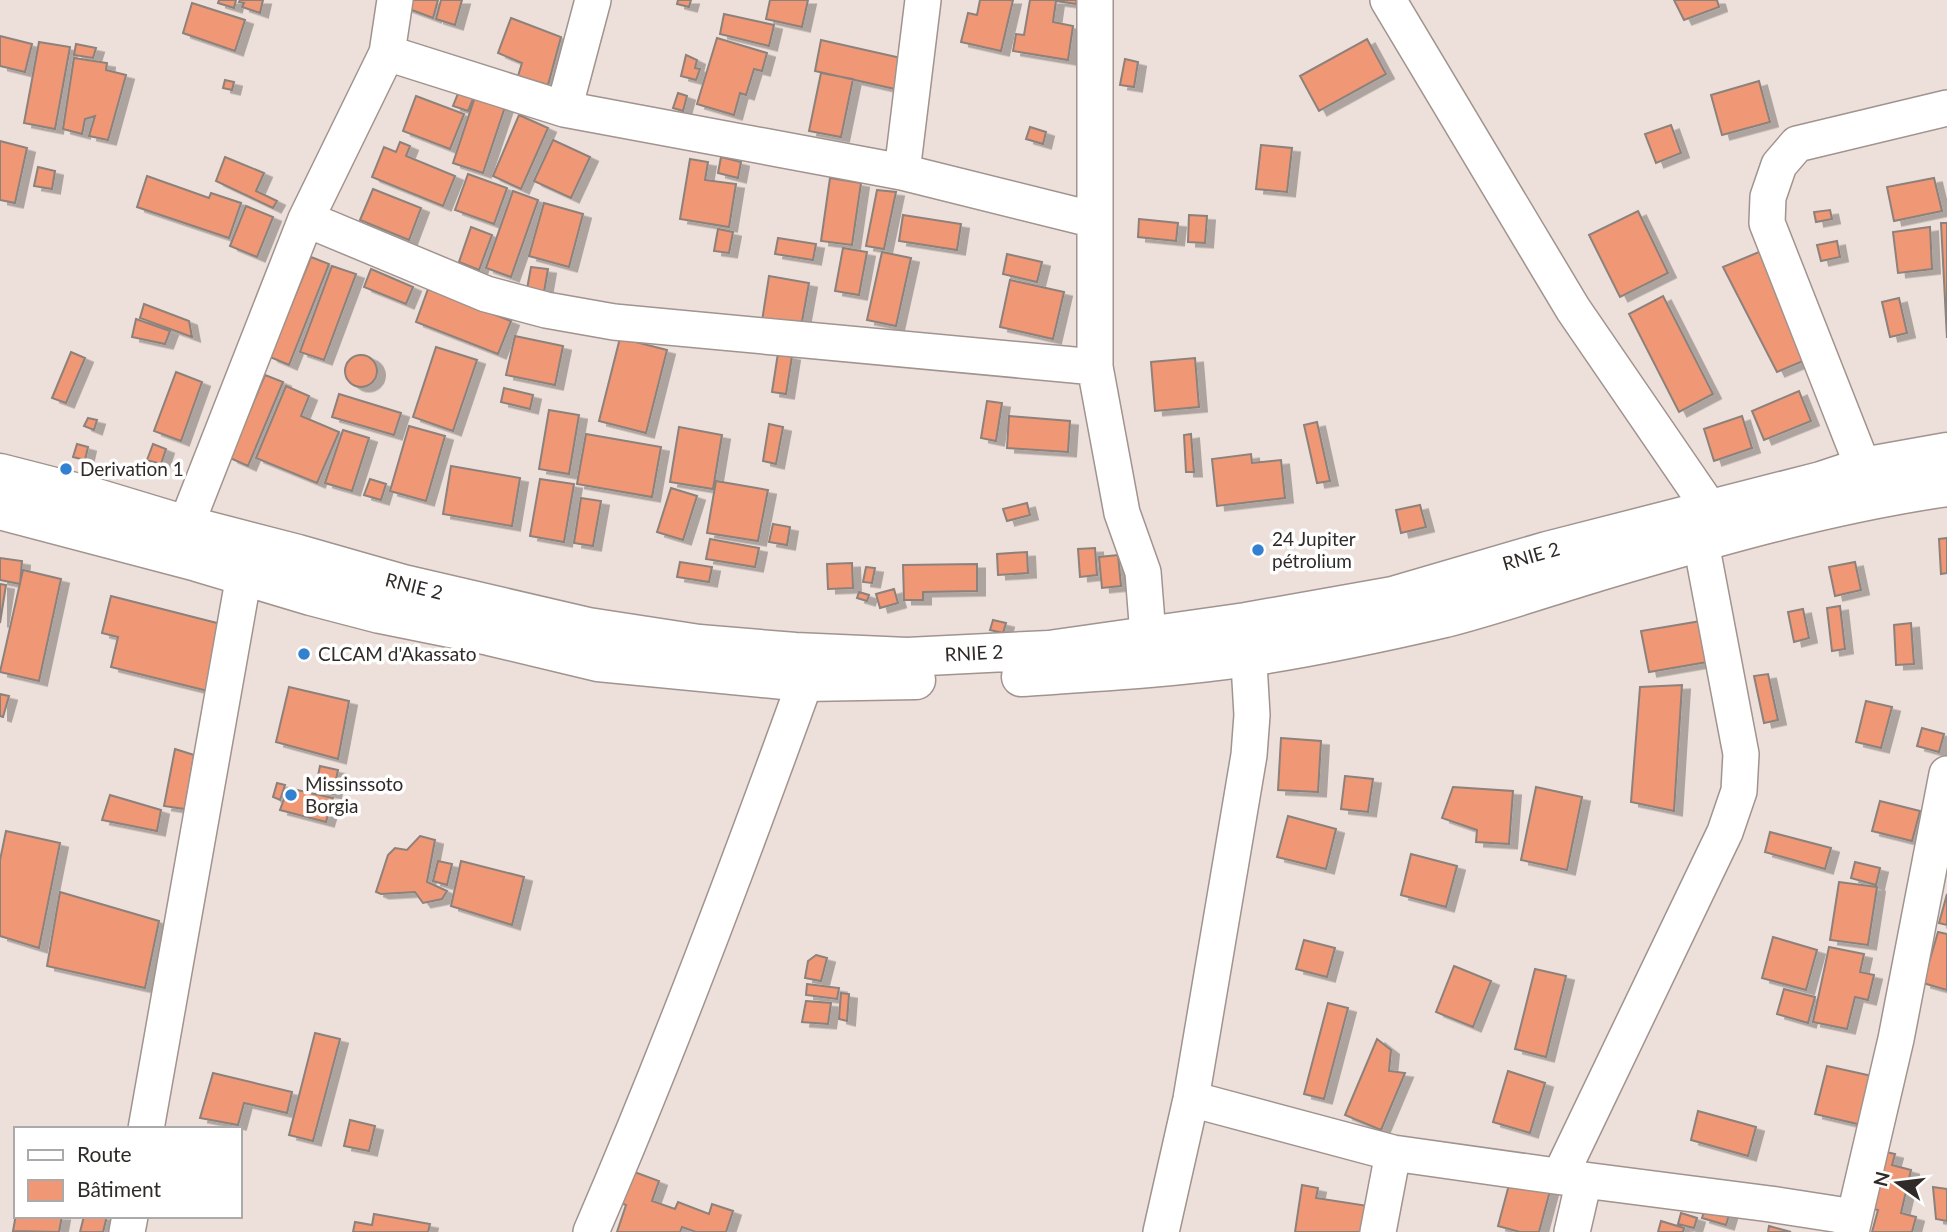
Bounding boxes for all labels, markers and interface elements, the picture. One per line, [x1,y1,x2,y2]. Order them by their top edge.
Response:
place label: Derivation 1 [80,457,184,480]
marker: Derivation 1 [58,461,74,477]
place label: 24 Jupiter pétrolium [1272,527,1356,572]
street label: RNIE 2 [1500,536,1562,575]
marker: 24 Jupiter pétrolium [1250,542,1266,558]
street label: RNIE 2 [383,567,445,604]
street label: RNIE 2 [944,639,1004,666]
place label: CLCAM d'Akassato [318,642,477,665]
marker: CLCAM d'Akassato [296,646,312,662]
place label: Missinssoto Borgia [305,772,403,817]
marker: Missinssoto Borgia [283,787,299,803]
legend [14,1127,242,1218]
text: Route [77,1141,132,1166]
north arrow [1863,1148,1933,1218]
text: N [1868,1169,1894,1189]
text: Bâtiment [77,1176,162,1201]

